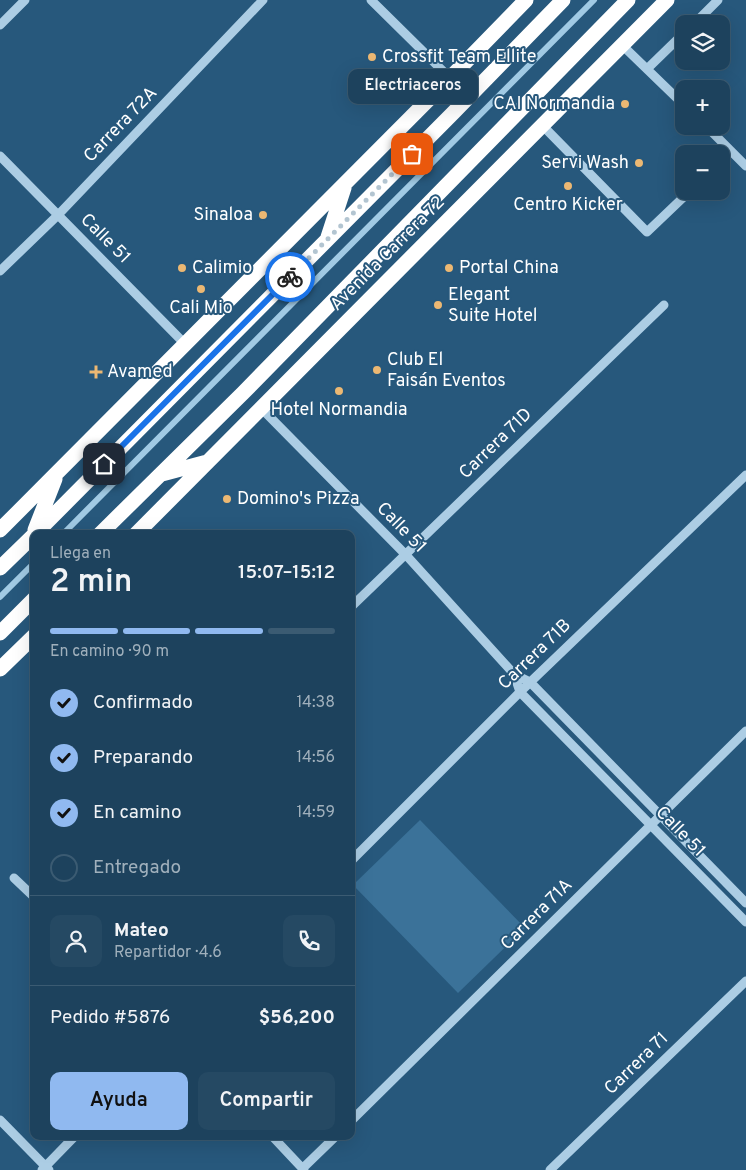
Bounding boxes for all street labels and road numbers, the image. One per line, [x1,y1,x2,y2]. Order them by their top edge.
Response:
street label: Carrera 72A [79,82,163,168]
street label: Avenida Carrera 72 [326,192,450,316]
street label: Calle 51 [75,209,135,269]
street label: Carrera 71D [455,403,537,485]
street label: Calle 51 [371,498,431,558]
street label: Carrera 71B [494,615,576,695]
street label: Calle 51 [650,802,710,862]
street label: Carrera 71A [496,874,578,956]
street label: Carrera 71 [600,1028,674,1100]

